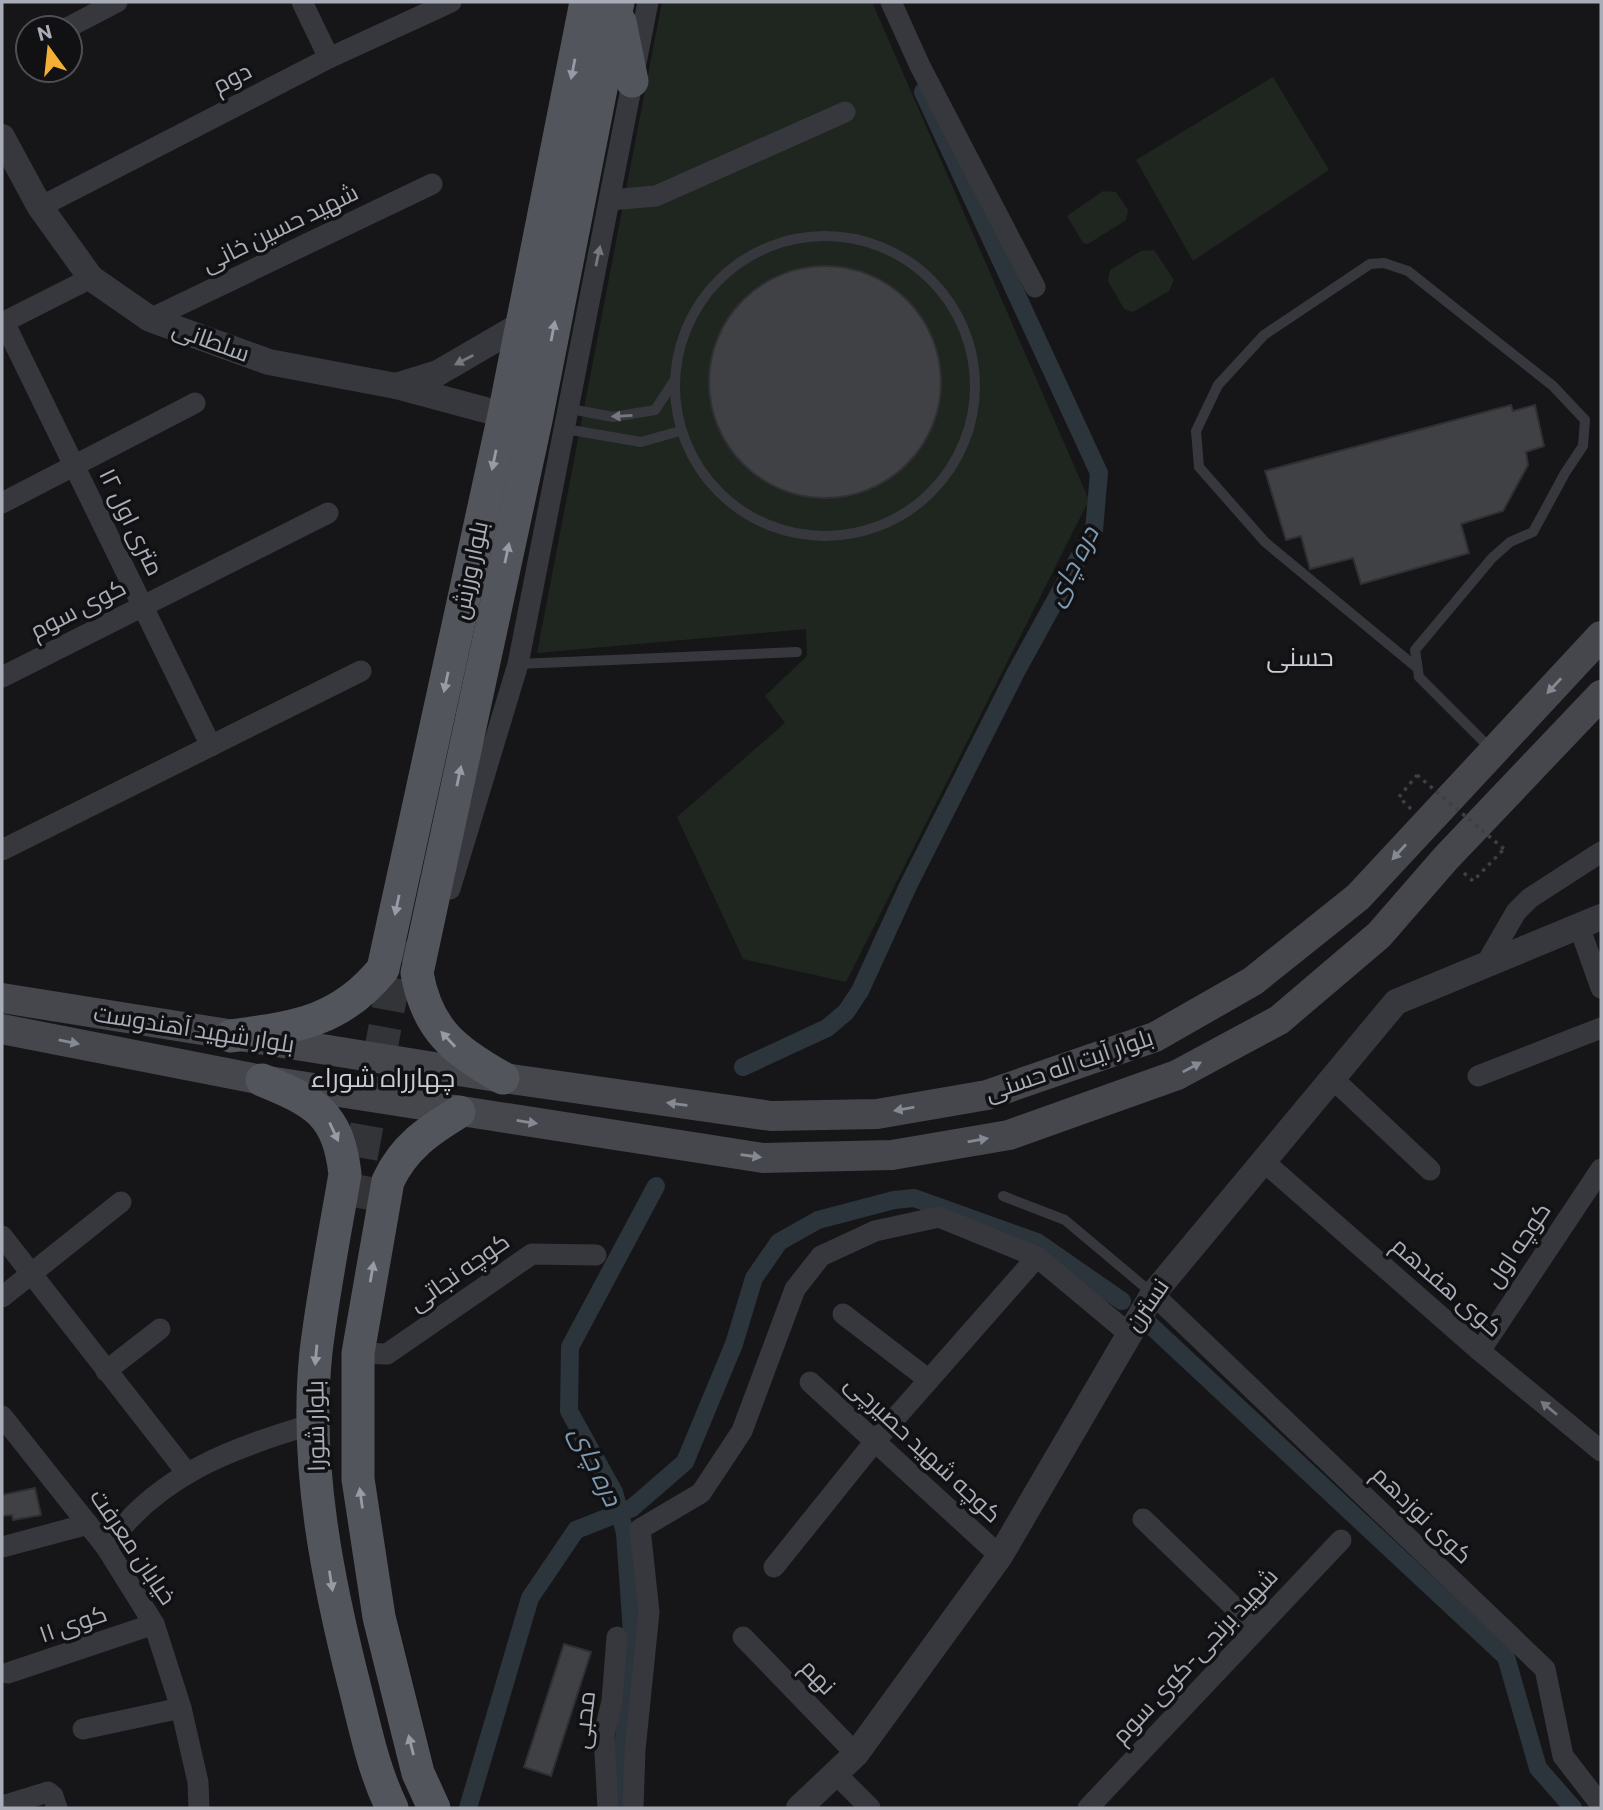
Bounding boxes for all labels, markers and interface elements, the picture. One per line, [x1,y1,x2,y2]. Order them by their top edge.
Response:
north arrow [14,14,84,84]
text: N [35,19,54,45]
street label: دوم [207,55,257,101]
one-way arrow [567,58,578,80]
street label: شهید حسین خانی [196,176,363,278]
one-way arrow [593,245,604,267]
street label: سلطانی [169,312,254,368]
one-way arrow [548,320,559,342]
one-way arrow [454,354,474,365]
one-way arrow [611,410,633,421]
one-way arrow [488,449,499,471]
street label: ۱۲ متری اول [93,463,171,580]
street label: بلوار ورزش [444,518,494,622]
water label: دره چای [1038,519,1107,612]
one-way arrow [502,542,513,564]
street label: کوی سوم [25,571,131,647]
district label: حسنی [1266,640,1334,673]
one-way arrow [440,671,451,693]
one-way arrow [1547,677,1563,694]
one-way arrow [454,765,465,787]
one-way arrow [1391,843,1407,861]
one-way arrow [392,894,403,916]
street label: بلوار شهید آهندوست [91,997,297,1059]
street label: بلوار آیت اله حسنی [981,1021,1157,1107]
one-way arrow [441,1031,457,1048]
one-way arrow [58,1037,80,1048]
district label: چهارراه شوراء [311,1061,455,1095]
one-way arrow [1182,1061,1202,1073]
one-way arrow [666,1098,688,1109]
one-way arrow [893,1104,915,1115]
one-way arrow [516,1117,538,1128]
one-way arrow [328,1122,340,1142]
one-way arrow [967,1134,989,1145]
one-way arrow [741,1151,763,1162]
street label: کوچه اول [1478,1196,1558,1294]
street label: کوچه نجاتی [402,1226,516,1318]
street label: کوی هفدهم [1385,1230,1509,1344]
one-way arrow [367,1261,378,1283]
street label: نسترن [1117,1272,1175,1336]
one-way arrow [311,1344,322,1366]
street label: کوچه شهید حصیرچی [838,1368,1008,1530]
street label: بلوار شورا [299,1380,330,1472]
one-way arrow [1540,1400,1558,1415]
water label: دره چای [562,1420,631,1513]
street label: کوی نوزدهم [1365,1459,1479,1571]
street label: خیابان معرفت [84,1483,184,1610]
one-way arrow [355,1487,366,1509]
street label: شهید برنجی-کوی سوم [1105,1561,1285,1751]
one-way arrow [326,1570,337,1592]
street label: کوی ۱۱ [35,1598,111,1649]
street label: نهم [793,1652,843,1702]
street label: محبی [565,1689,601,1750]
one-way arrow [405,1734,416,1756]

